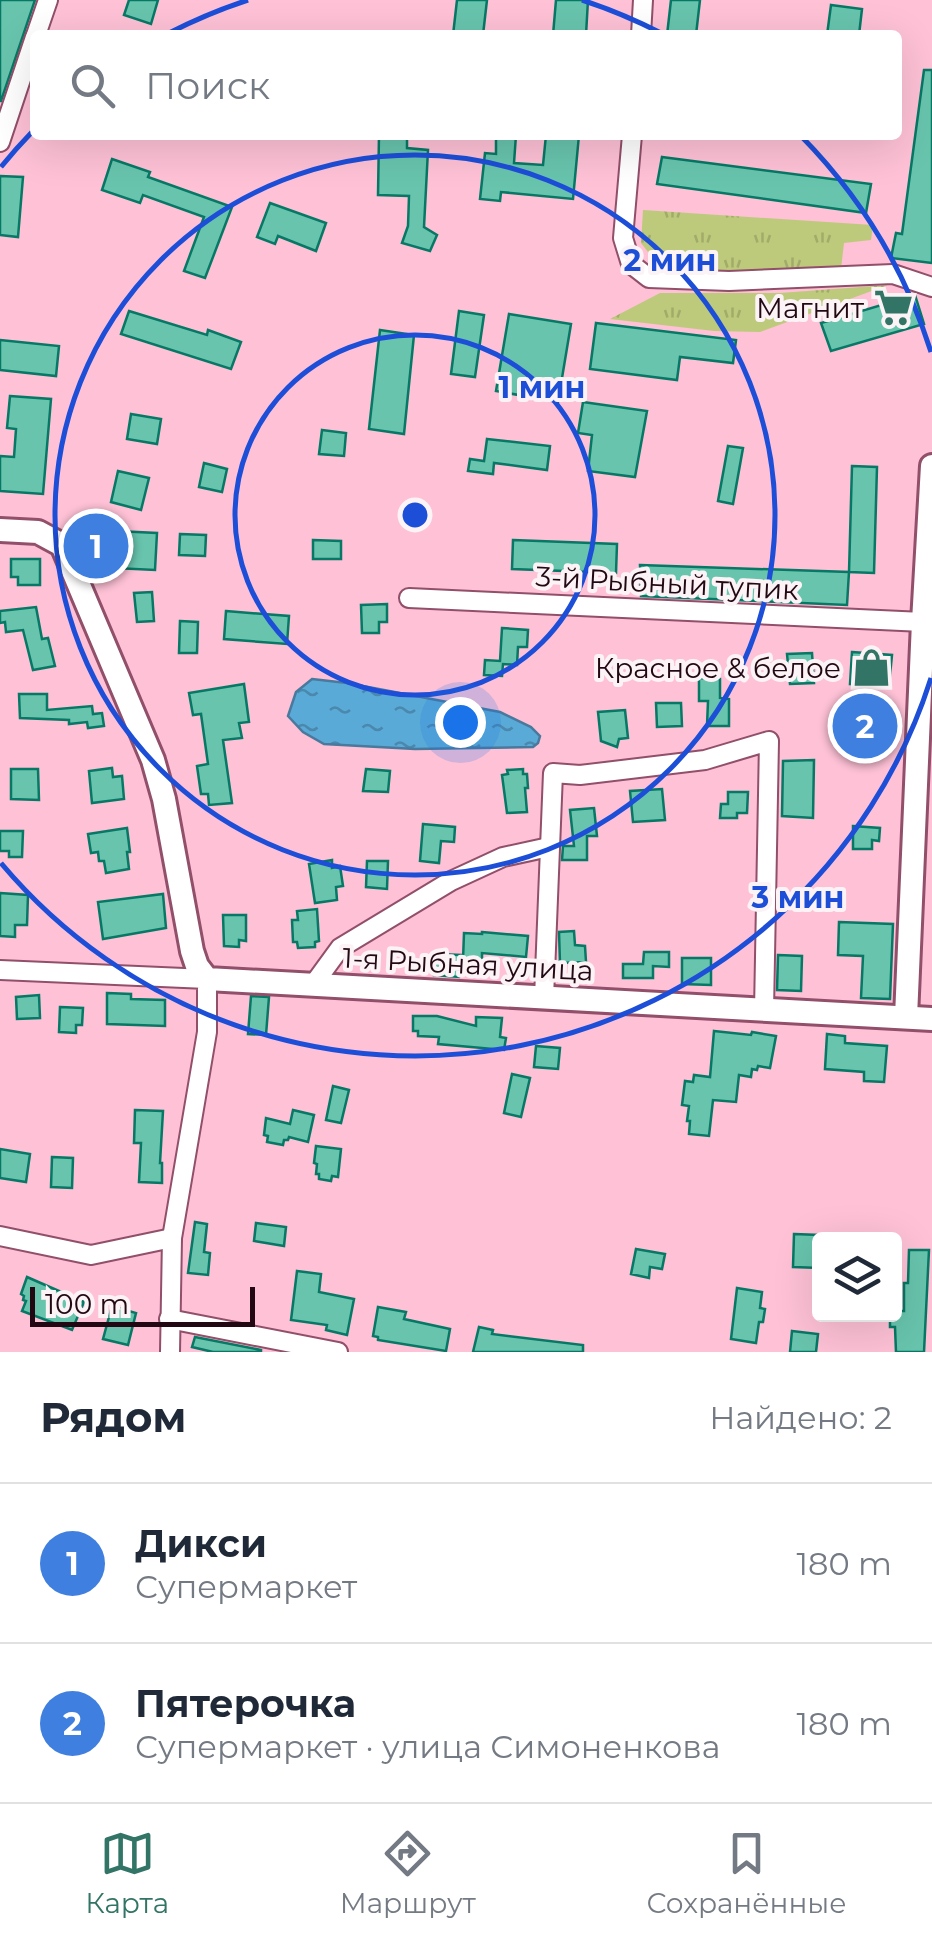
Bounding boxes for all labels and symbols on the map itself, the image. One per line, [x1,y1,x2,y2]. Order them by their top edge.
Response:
text: 2 мин [624,242,716,279]
supermarket icon: Магнит [873,287,915,329]
place label: Магнит [756,291,865,325]
text: 1 мин [499,369,585,406]
centre of rings [397,497,433,533]
pin: 1 [64,508,128,584]
street label: 3-й Рыбный тупик [535,559,799,607]
shop icon: Красное & белое [850,647,892,689]
place label: Красное & белое [595,651,841,685]
pin: 2 [832,688,898,764]
your location [435,697,486,748]
text: 3 мин [751,879,844,916]
street label: 1-я Рыбная улица [342,940,594,988]
scale bar [30,1282,255,1326]

